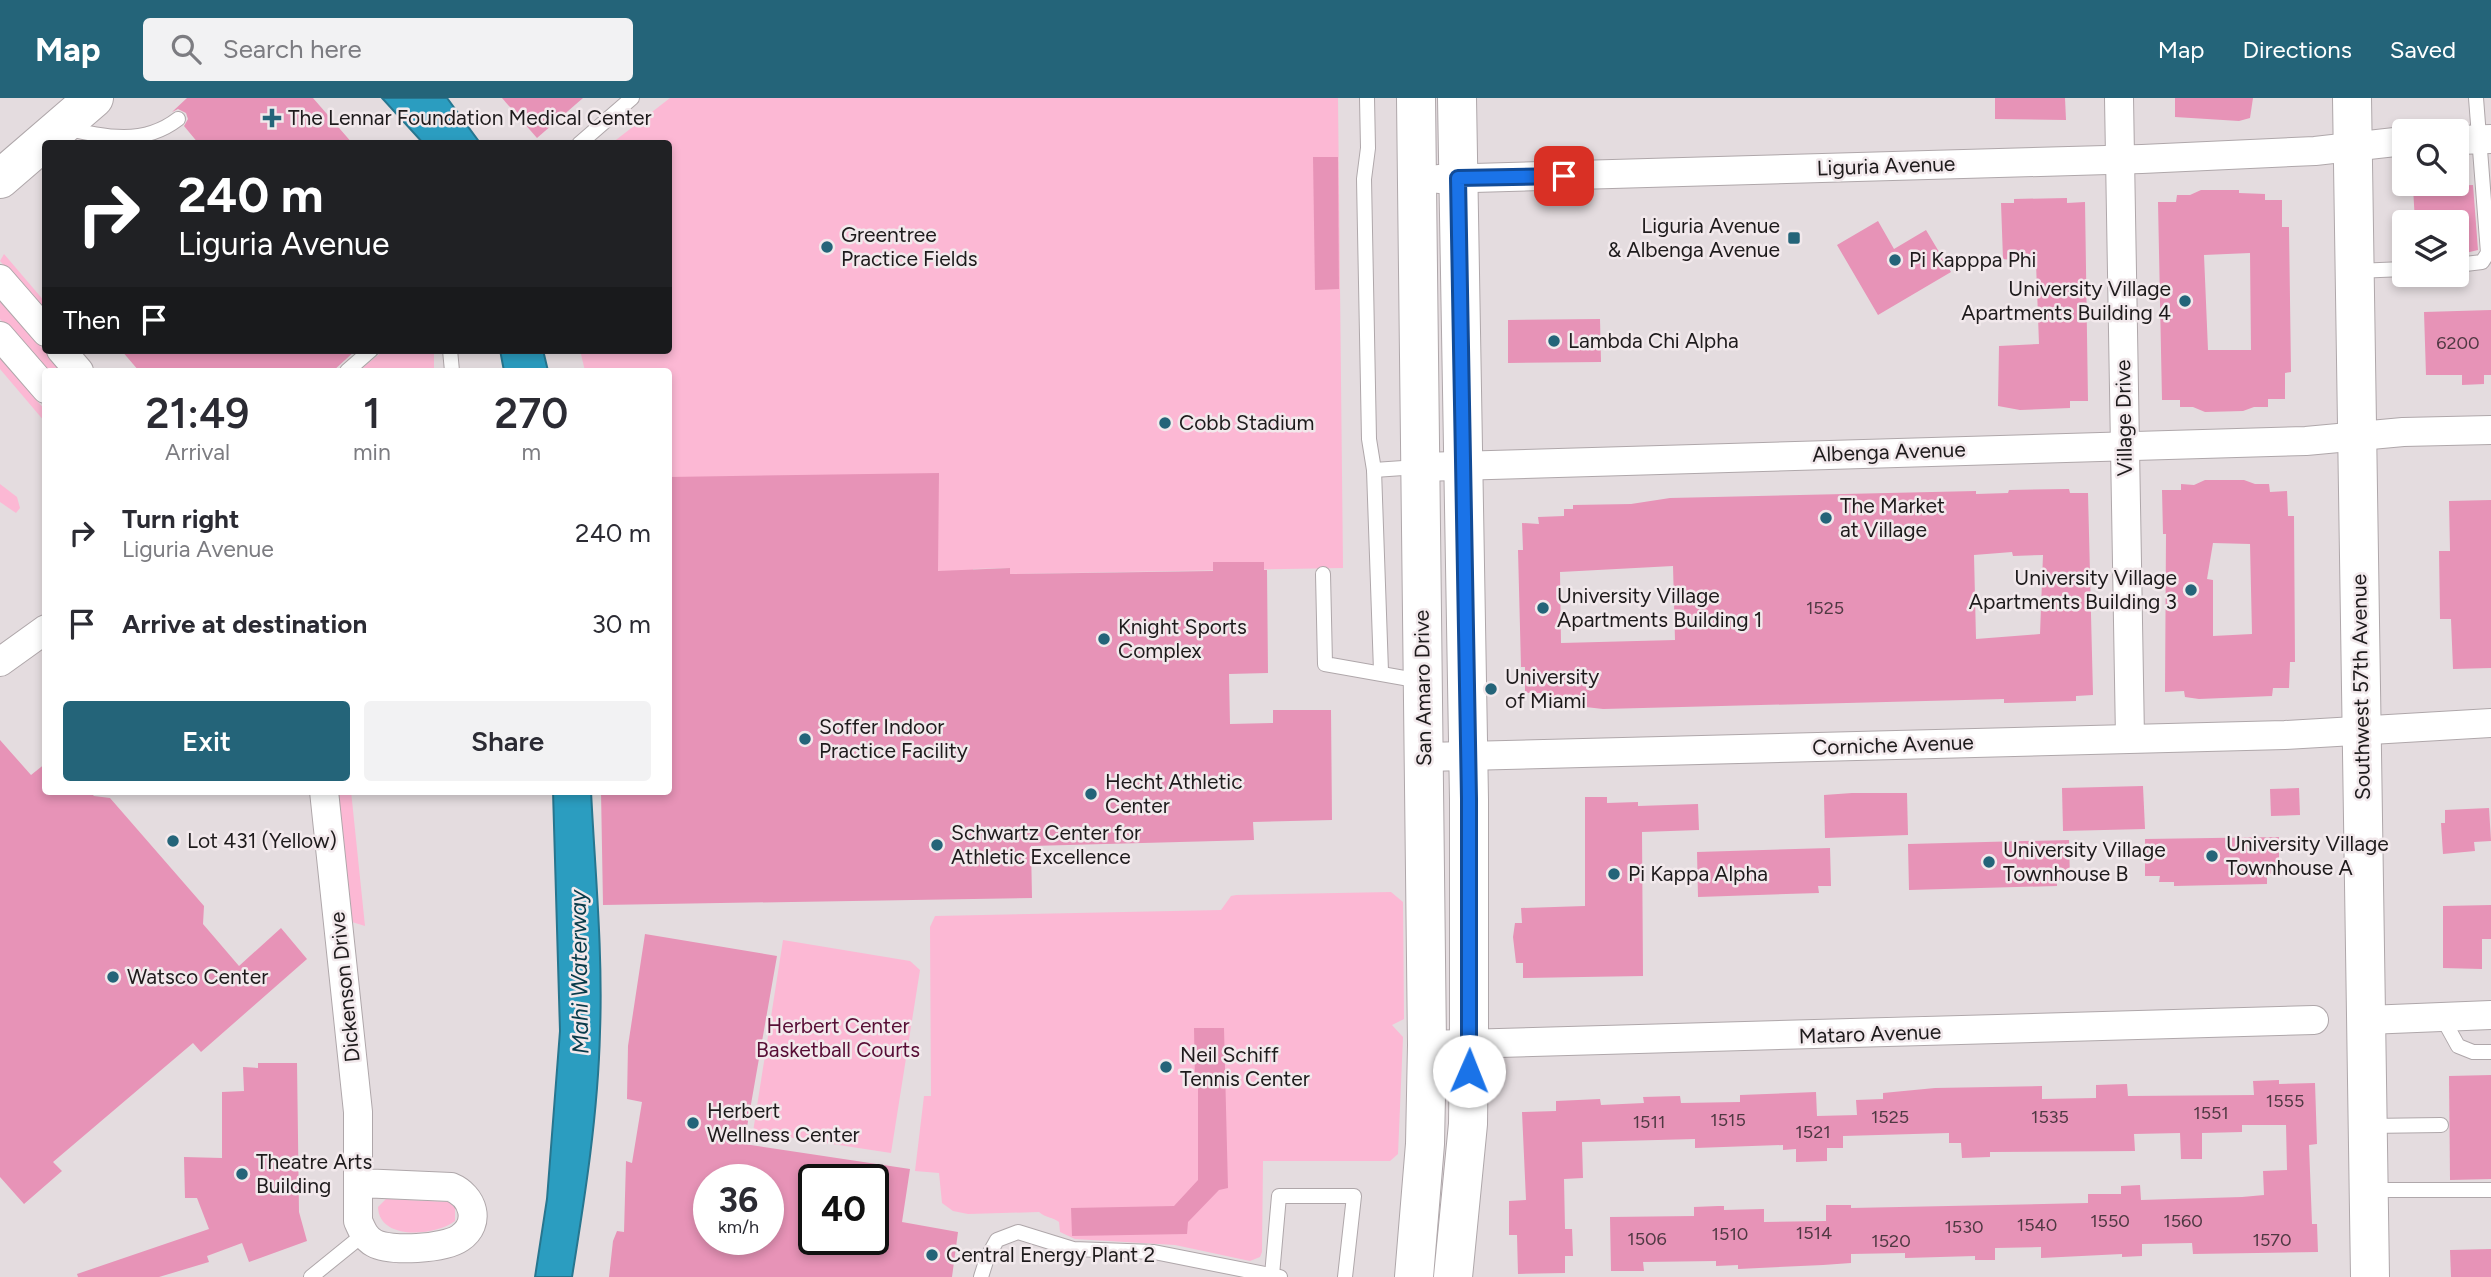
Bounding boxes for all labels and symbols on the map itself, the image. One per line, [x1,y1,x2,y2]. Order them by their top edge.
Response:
place label: The Lennar Foundation Medical Center [288,105,652,130]
marker: The Lennar Foundation Medical Center [262,108,282,128]
pin [1534,146,1594,206]
street label: Liguria Avenue [1816,151,1956,180]
place label: Liguria Avenue & Albenga Avenue [1608,213,1780,262]
place label: Greentree Practice Fields [841,222,978,271]
marker: Liguria Avenue & Albenga Avenue [1786,230,1802,246]
marker: Greentree Practice Fields [819,239,835,255]
place label: Pi Kapppa Phi [1909,247,2036,272]
marker: Pi Kapppa Phi [1887,252,1903,268]
place label: University Village Apartments Building 4 [1961,276,2171,325]
marker: University Village Apartments Building 4 [2177,293,2193,309]
place label: Lambda Chi Alpha [1568,328,1739,353]
house number: 6200 [2436,332,2480,354]
marker: Lambda Chi Alpha [1546,333,1562,349]
street label: Village Drive [2110,359,2137,477]
place label: Cobb Stadium [1179,410,1314,435]
marker: Cobb Stadium [1157,415,1173,431]
street label: Albenga Avenue [1812,436,1966,467]
place label: The Market at Village [1840,493,1945,542]
marker: The Market at Village [1818,510,1834,526]
place label: University Village Apartments Building 3 [1969,565,2177,614]
street label: Southwest 57th Avenue [2346,574,2375,800]
marker: University Village Apartments Building 3 [2183,582,2199,598]
place label: University Village Apartments Building 1 [1557,583,1762,632]
house number: 1525 [1806,597,1844,619]
marker: University Village Apartments Building 1 [1535,600,1551,616]
street label: San Amaro Drive [1409,610,1436,766]
place label: Knight Sports Complex [1118,614,1247,663]
marker: Knight Sports Complex [1096,631,1112,647]
place label: University of Miami [1505,664,1599,713]
marker: University of Miami [1483,681,1499,697]
place label: Soffer Indoor Practice Facility [819,714,968,763]
street label: Corniche Avenue [1812,729,1974,760]
marker: Soffer Indoor Practice Facility [797,731,813,747]
place label: Hecht Athletic Center [1105,769,1243,818]
marker: Hecht Athletic Center [1083,786,1099,802]
place label: Schwartz Center for Athletic Excellence [951,820,1141,869]
place label: Lot 431 (Yellow) [187,828,337,853]
place label: University Village Townhouse A [2226,831,2389,880]
marker: Lot 431 (Yellow) [165,833,181,849]
marker: Schwartz Center for Athletic Excellence [929,837,945,853]
place label: University Village Townhouse B [2003,837,2166,886]
marker: University Village Townhouse A [2204,848,2220,864]
marker: University Village Townhouse B [1981,854,1997,870]
place label: Pi Kappa Alpha [1628,861,1768,886]
marker: Pi Kappa Alpha [1606,866,1622,882]
water label: Mahi Waterway [564,889,594,1054]
street label: Dickenson Drive [324,911,365,1064]
place label: Watsco Center [127,964,268,989]
marker: Watsco Center [105,969,121,985]
park label: Herbert Center Basketball Courts [756,1013,920,1062]
street label: Mataro Avenue [1798,1019,1942,1048]
position arrow [1432,1034,1506,1108]
place label: Neil Schiff Tennis Center [1180,1042,1310,1091]
marker: Neil Schiff Tennis Center [1158,1059,1174,1075]
house number: 1555 [2266,1090,2304,1112]
place label: Herbert Wellness Center [707,1098,860,1147]
house number: 1551 [2193,1102,2229,1124]
house number: 1525 [1871,1106,1909,1128]
house number: 1535 [2031,1106,2069,1128]
house number: 1515 [1710,1109,1746,1131]
house number: 1511 [1633,1111,1665,1133]
marker: Herbert Wellness Center [685,1115,701,1131]
house number: 1521 [1795,1121,1831,1143]
place label: Theatre Arts Building [256,1149,372,1198]
speed limit sign: 40 [798,1164,889,1255]
marker: Theatre Arts Building [234,1166,250,1182]
house number: 1550 [2090,1210,2130,1232]
house number: 1560 [2163,1210,2203,1232]
house number: 1540 [2017,1214,2057,1236]
house number: 1530 [1944,1216,1984,1238]
house number: 1514 [1796,1222,1832,1244]
house number: 1510 [1712,1223,1748,1245]
house number: 1506 [1627,1228,1667,1250]
house number: 1570 [2253,1229,2292,1251]
house number: 1520 [1871,1230,1911,1252]
place label: Central Energy Plant 2 [946,1242,1155,1267]
marker: Central Energy Plant 2 [924,1247,940,1263]

